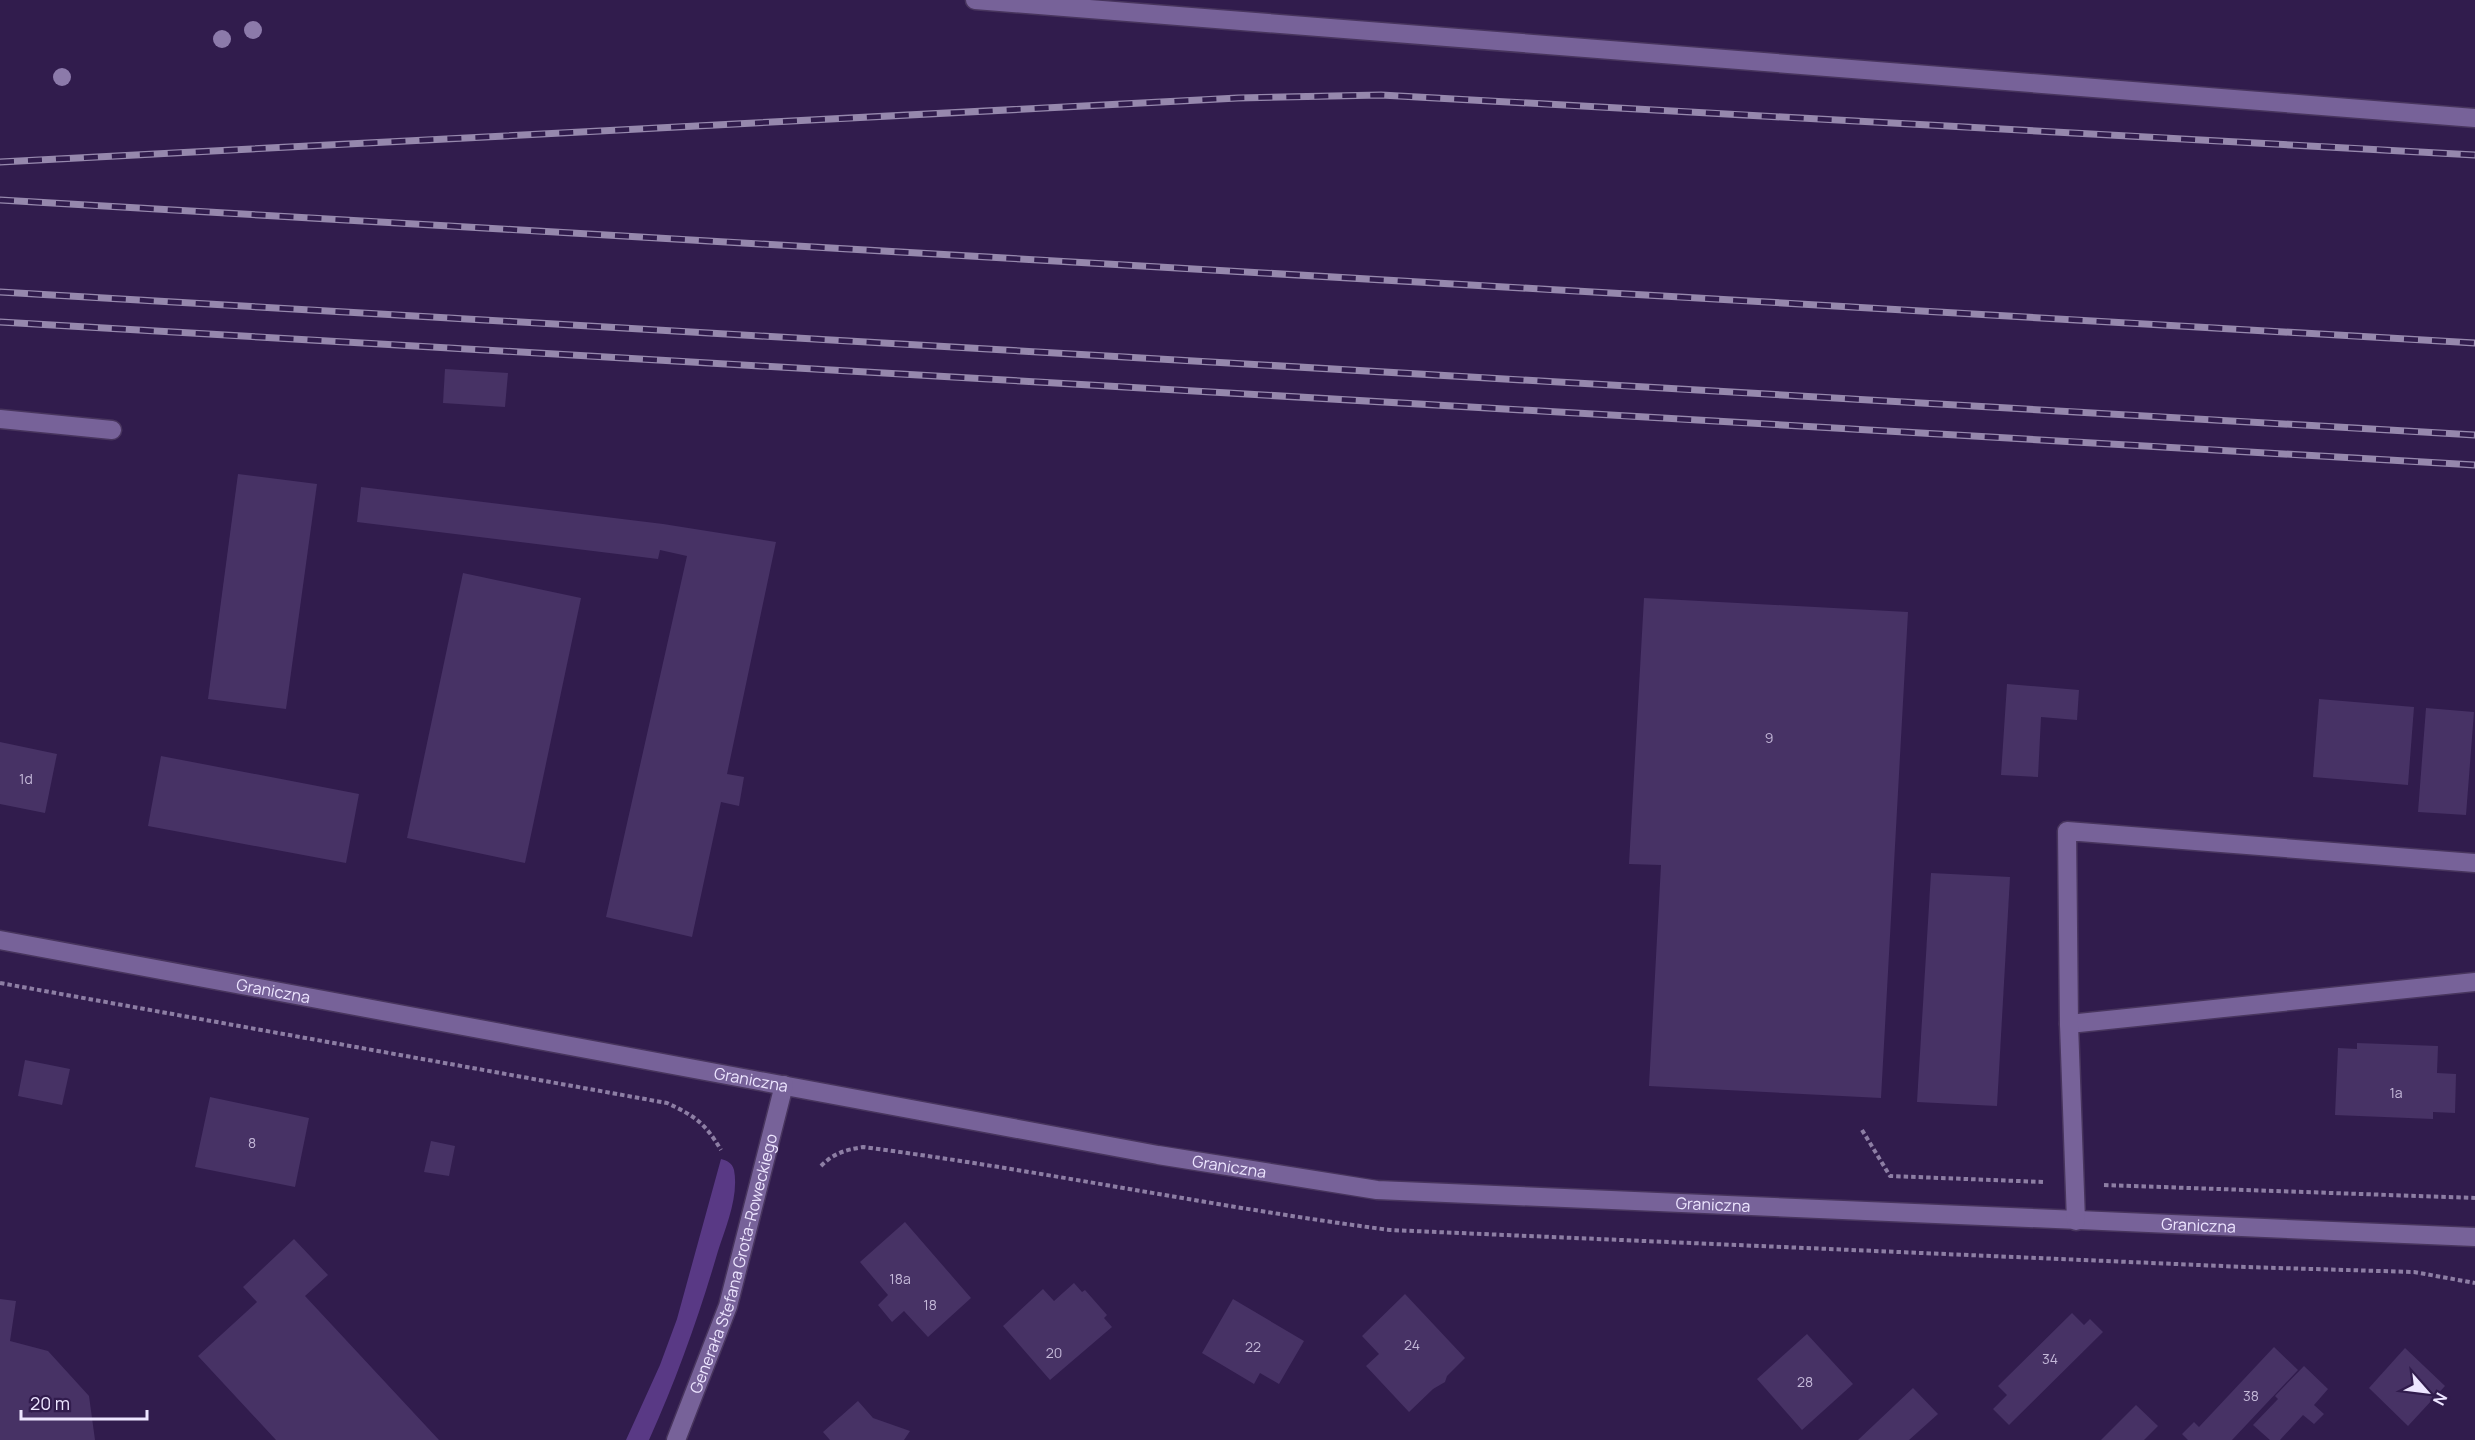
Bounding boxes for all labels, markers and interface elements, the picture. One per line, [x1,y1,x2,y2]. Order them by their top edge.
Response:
house number: 9 [1765,728,1773,747]
house number: 1d [19,769,33,788]
street label: Graniczna [235,973,312,1008]
street label: Graniczna [712,1062,790,1097]
house number: 1a [2389,1083,2403,1102]
street label: Generała Stefana Grota-Roweckiego [684,1131,782,1397]
house number: 8 [248,1133,256,1152]
street label: Graniczna [1191,1150,1268,1183]
street label: Graniczna [1675,1192,1751,1217]
street label: Graniczna [2161,1213,2236,1238]
house number: 18a [889,1269,911,1288]
house number: 18 [923,1295,937,1314]
house number: 24 [1404,1335,1420,1354]
house number: 22 [1245,1337,1261,1356]
house number: 20 [1046,1343,1062,1362]
house number: 34 [2042,1349,2058,1368]
north arrow [2397,1362,2457,1422]
house number: 28 [1797,1372,1813,1391]
scale bar [21,1383,147,1421]
house number: 38 [2243,1386,2259,1405]
text: N [2428,1389,2453,1409]
text: 20 m [30,1391,70,1415]

